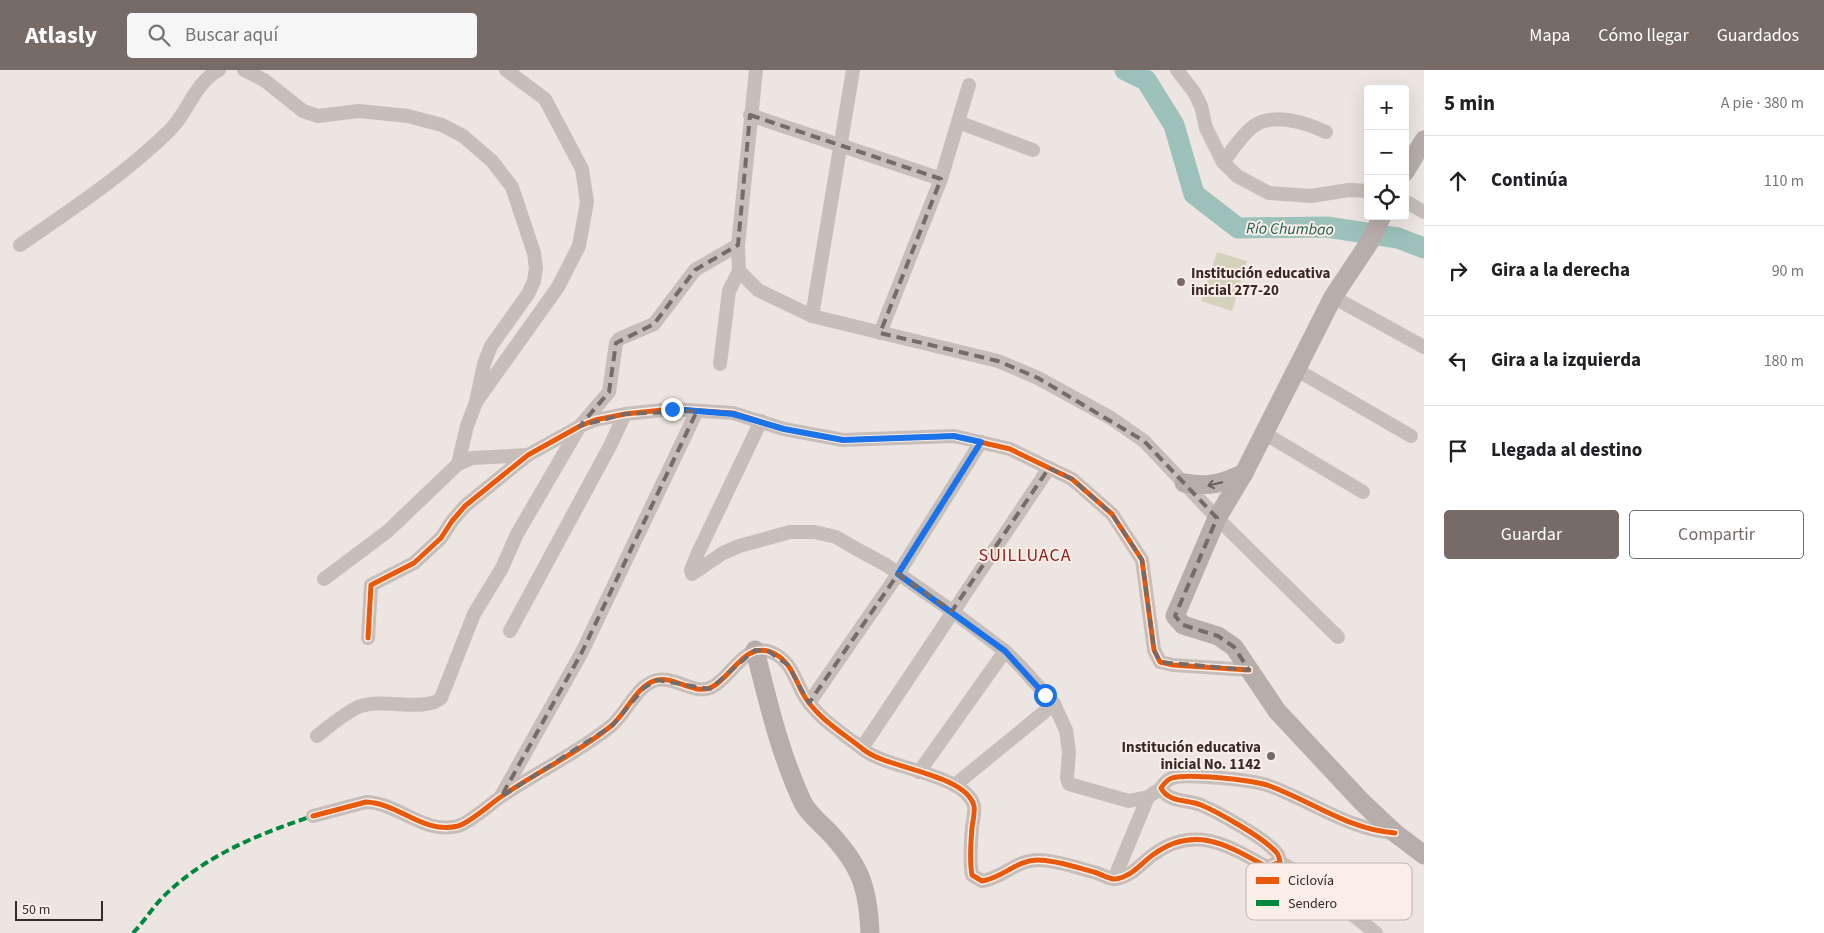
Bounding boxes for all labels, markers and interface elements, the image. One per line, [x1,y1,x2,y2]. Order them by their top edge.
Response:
search box [127,13,477,58]
text: Atlasly [25,18,97,53]
icon: search [145,21,173,49]
text: Buscar aquí [185,22,278,49]
text: Mapa [1529,23,1570,48]
text: Cómo llegar [1598,23,1689,48]
text: Guardados [1717,23,1799,48]
map controls [1364,85,1409,220]
button: + [1364,85,1409,130]
text: 5 min [1444,88,1495,118]
text: A pie · 380 m [1721,92,1804,114]
button: − [1364,130,1409,175]
icon: ahead [1444,167,1472,195]
text: Continúa [1491,167,1568,194]
text: 110 m [1764,170,1804,192]
button: locate [1364,175,1409,220]
water label: Río Chumbao [1246,217,1334,241]
icon: right [1444,257,1472,285]
text: Gira a la derecha [1491,257,1630,284]
text: 90 m [1772,260,1804,282]
place label: Institución educativa inicial 277-20 [1191,263,1330,301]
marker: Institución educativa inicial 277-20 [1175,276,1187,288]
icon: left [1444,347,1472,375]
text: Gira a la izquierda [1491,347,1641,374]
text: 180 m [1764,350,1804,372]
route end [661,398,684,421]
icon: arrive [1444,437,1472,465]
text: Llegada al destino [1491,437,1642,464]
one-way arrow [1207,480,1223,489]
button: Guardar [1444,510,1619,559]
button: Compartir [1629,510,1804,559]
district label: SUILLUACA [979,543,1071,568]
route start [1034,684,1057,707]
place label: Institución educativa inicial No. 1142 [1122,737,1261,775]
marker: Institución educativa inicial No. 1142 [1265,750,1277,762]
legend [1246,863,1412,920]
text: Ciclovía [1288,871,1334,891]
text: Sendero [1288,894,1337,914]
scale bar [15,898,102,921]
text: 50 m [22,900,50,920]

